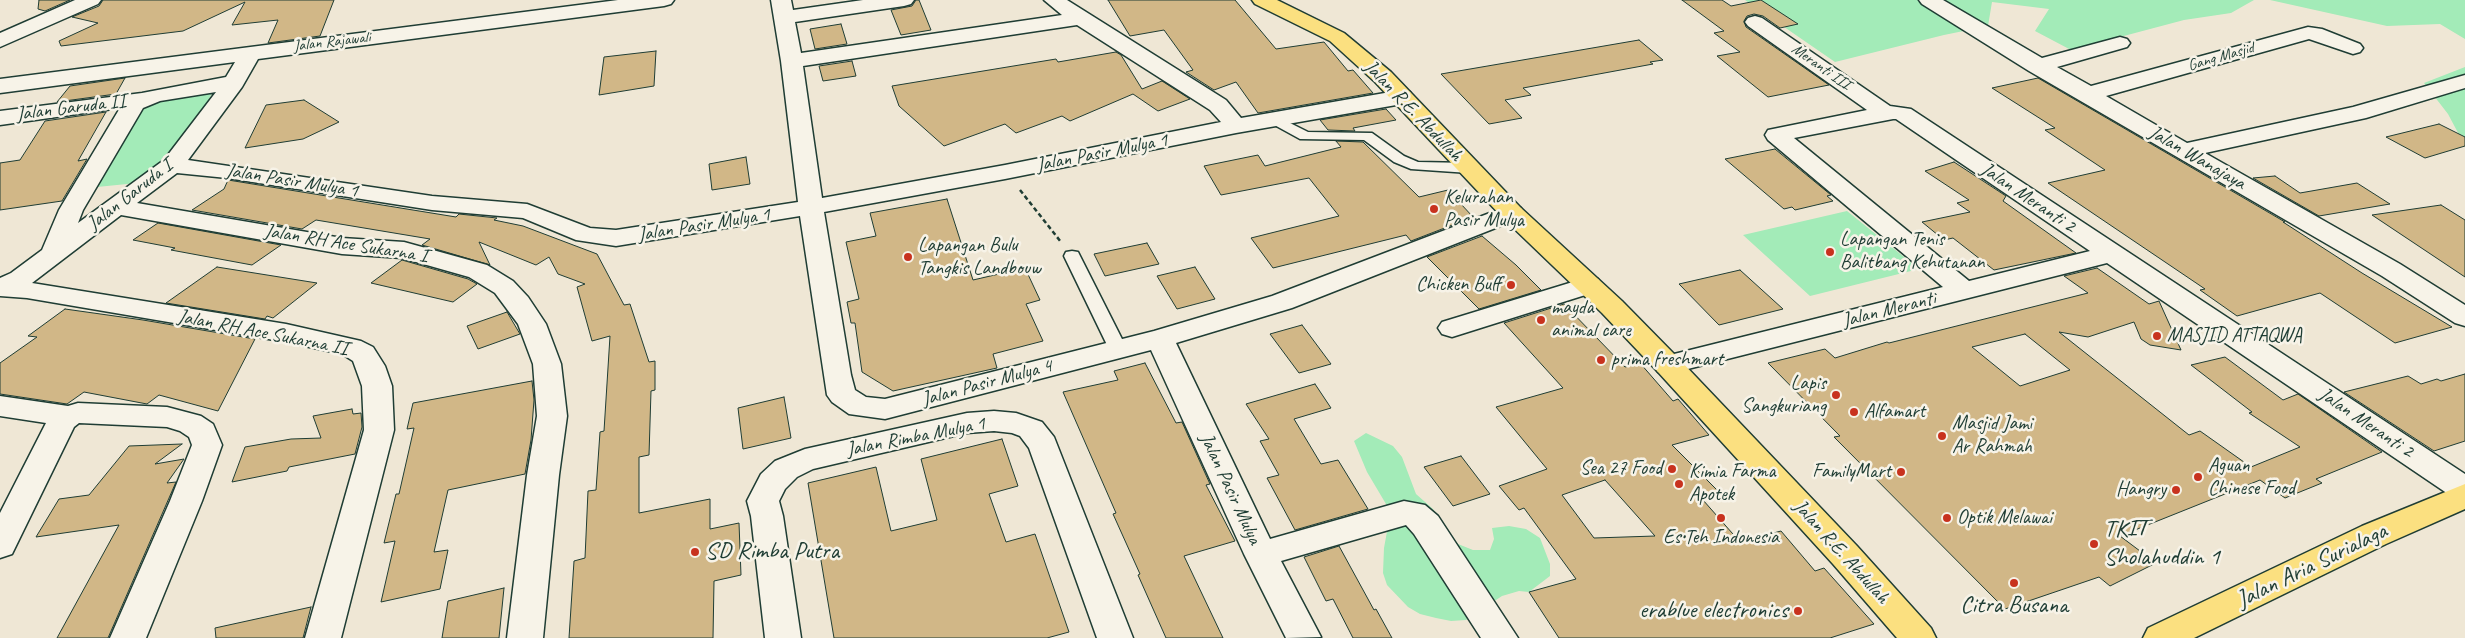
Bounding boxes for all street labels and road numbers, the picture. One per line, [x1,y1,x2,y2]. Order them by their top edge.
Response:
street label: Jalan Rajawali [292,28,372,56]
street label: Gang Masjid [2186,38,2256,76]
street label: Meranti III [1788,40,1854,94]
street label: Jalan R.E. Abdullah [1359,55,1467,167]
street label: Jalan Garuda II [15,89,127,127]
street label: Jalan Wanajaya [2144,121,2250,195]
street label: Jalan Pasir Mulya 1 [1034,128,1170,178]
street label: Jalan Garuda I [82,154,178,236]
street label: Jalan Meranti 2 [1976,158,2080,238]
street label: Jalan Pasir Mulya 1 [224,159,360,203]
street label: Jalan Pasir Mulya 1 [636,203,772,247]
street label: Jalan RH Ace Sukarna I [263,219,429,269]
street label: Jalan Meranti [1840,287,1938,333]
street label: Jalan RH Ace Sukarna II [176,305,350,361]
street label: Jalan Pasir Mulya 4 [919,354,1055,412]
street label: Jalan Meranti 2 [2314,383,2418,463]
street label: Jalan Rimba Mulya 1 [845,412,987,462]
street label: Jalan Pasir Mulya [1194,430,1266,548]
street label: Jalan R.E. Abdullah [1788,495,1894,609]
street label: Jalan Aria Surialaga [2232,517,2392,615]

